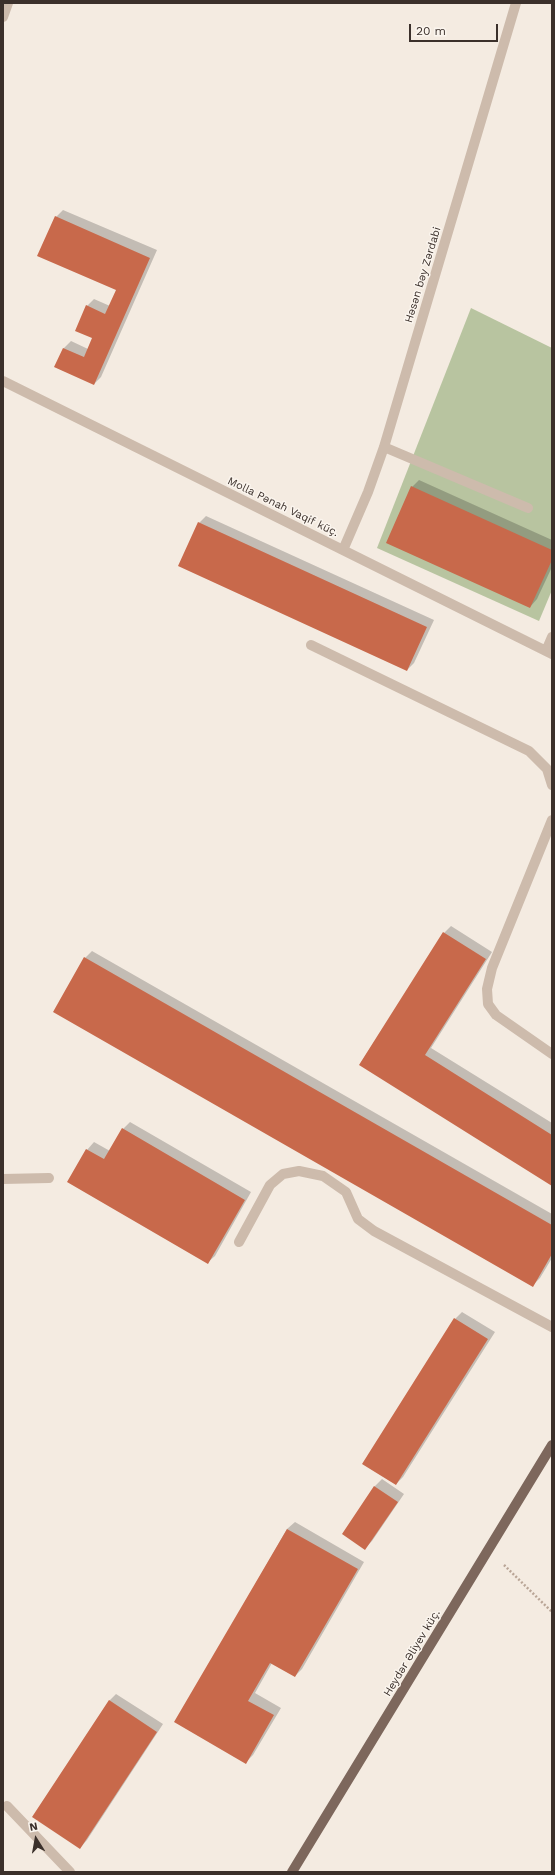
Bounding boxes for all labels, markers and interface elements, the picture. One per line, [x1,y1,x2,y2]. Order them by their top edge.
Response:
scale bar [411,16,500,42]
text: 20 m [416,24,446,38]
street label: Həsən bəy Zərdabi [402,225,444,325]
street label: Molla Pənah Vaqif küç. [225,474,341,540]
street label: Heydər Əliyev küç. [381,1607,443,1699]
north arrow [16,1819,56,1859]
text: N [28,1820,39,1834]

